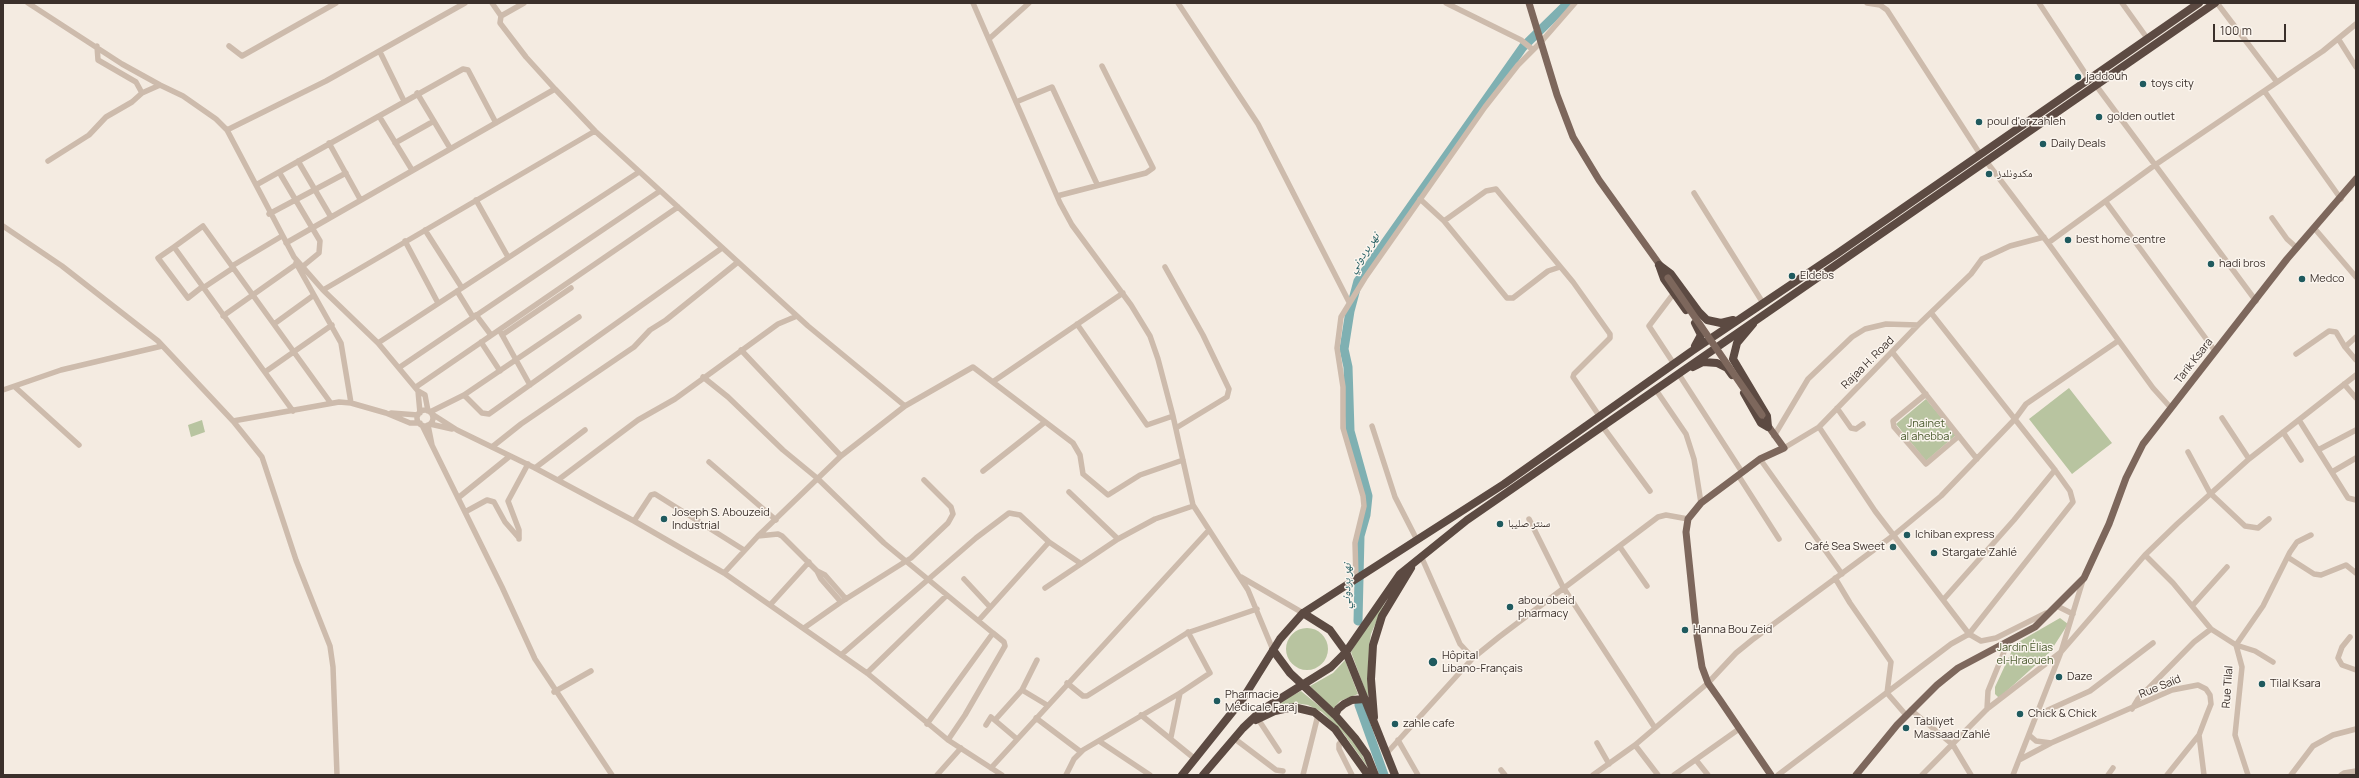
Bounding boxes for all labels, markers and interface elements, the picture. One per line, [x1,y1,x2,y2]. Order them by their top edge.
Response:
scale bar [2215,16,2288,42]
text: 100 m [2220,22,2252,39]
place label: jaddouh [2086,70,2127,84]
marker: jaddouh [2073,72,2083,82]
place label: toys city [2151,77,2194,91]
marker: toys city [2138,79,2148,89]
place label: golden outlet [2107,110,2175,124]
marker: golden outlet [2094,112,2104,122]
place label: poul d'or zahleh [1987,115,2066,129]
marker: poul d'or zahleh [1974,117,1984,127]
place label: Daily Deals [2051,137,2106,151]
marker: Daily Deals [2038,139,2048,149]
place label: مكدونلدز [1997,167,2033,181]
marker: مكدونلدز [1984,169,1994,179]
water label: نهر بردوني [1345,230,1383,276]
place label: best home centre [2076,233,2166,247]
marker: best home centre [2063,235,2073,245]
place label: hadi bros [2219,257,2266,271]
marker: hadi bros [2206,259,2216,269]
place label: Eldebs [1800,269,1834,283]
marker: Eldebs [1787,271,1797,281]
place label: Medco [2310,272,2345,286]
marker: Medco [2297,274,2307,284]
street label: Rajaa H. Road [1839,334,1897,392]
street label: Tarik Ksara [2172,336,2216,386]
park label: Jnainet al ahebba' [1900,417,1952,443]
place label: Joseph S. Abouzeid Industrial [672,506,770,532]
marker: Joseph S. Abouzeid Industrial [659,514,669,524]
place label: سنتر صليبا [1508,517,1550,531]
marker: سنتر صليبا [1495,519,1505,529]
place label: Ichiban express [1915,528,1994,542]
marker: Ichiban express [1902,530,1912,540]
place label: Café Sea Sweet [1805,540,1885,554]
marker: Café Sea Sweet [1888,542,1898,552]
place label: Stargate Zahlé [1942,546,2017,560]
marker: Stargate Zahlé [1929,548,1939,558]
water label: نهر بردوني [1339,563,1355,609]
place label: abou obeid pharmacy [1518,594,1574,620]
marker: abou obeid pharmacy [1505,602,1515,612]
place label: Hanna Bou Zeid [1693,623,1772,637]
marker: Hanna Bou Zeid [1680,625,1690,635]
park label: Jardin Élias el-Hraoueh [1996,641,2054,667]
place label: Hôpital Libano-Français [1442,649,1523,675]
marker: Hôpital Libano-Français [1427,656,1439,668]
street label: Rue Tilal [2220,665,2236,709]
place label: Daze [2067,670,2092,684]
marker: Daze [2054,672,2064,682]
street label: Rue Saïd [2137,673,2183,701]
place label: Tilal Ksara [2270,677,2321,691]
marker: Tilal Ksara [2257,679,2267,689]
place label: Pharmacie Médicale Faraj [1225,688,1297,714]
marker: Pharmacie Médicale Faraj [1212,696,1222,706]
place label: Chick & Chick [2028,707,2097,721]
marker: Chick & Chick [2015,709,2025,719]
place label: Tabliyet Massaad Zahlé [1914,715,1990,741]
place label: zahle cafe [1403,717,1455,731]
marker: zahle cafe [1390,719,1400,729]
marker: Tabliyet Massaad Zahlé [1901,723,1911,733]

